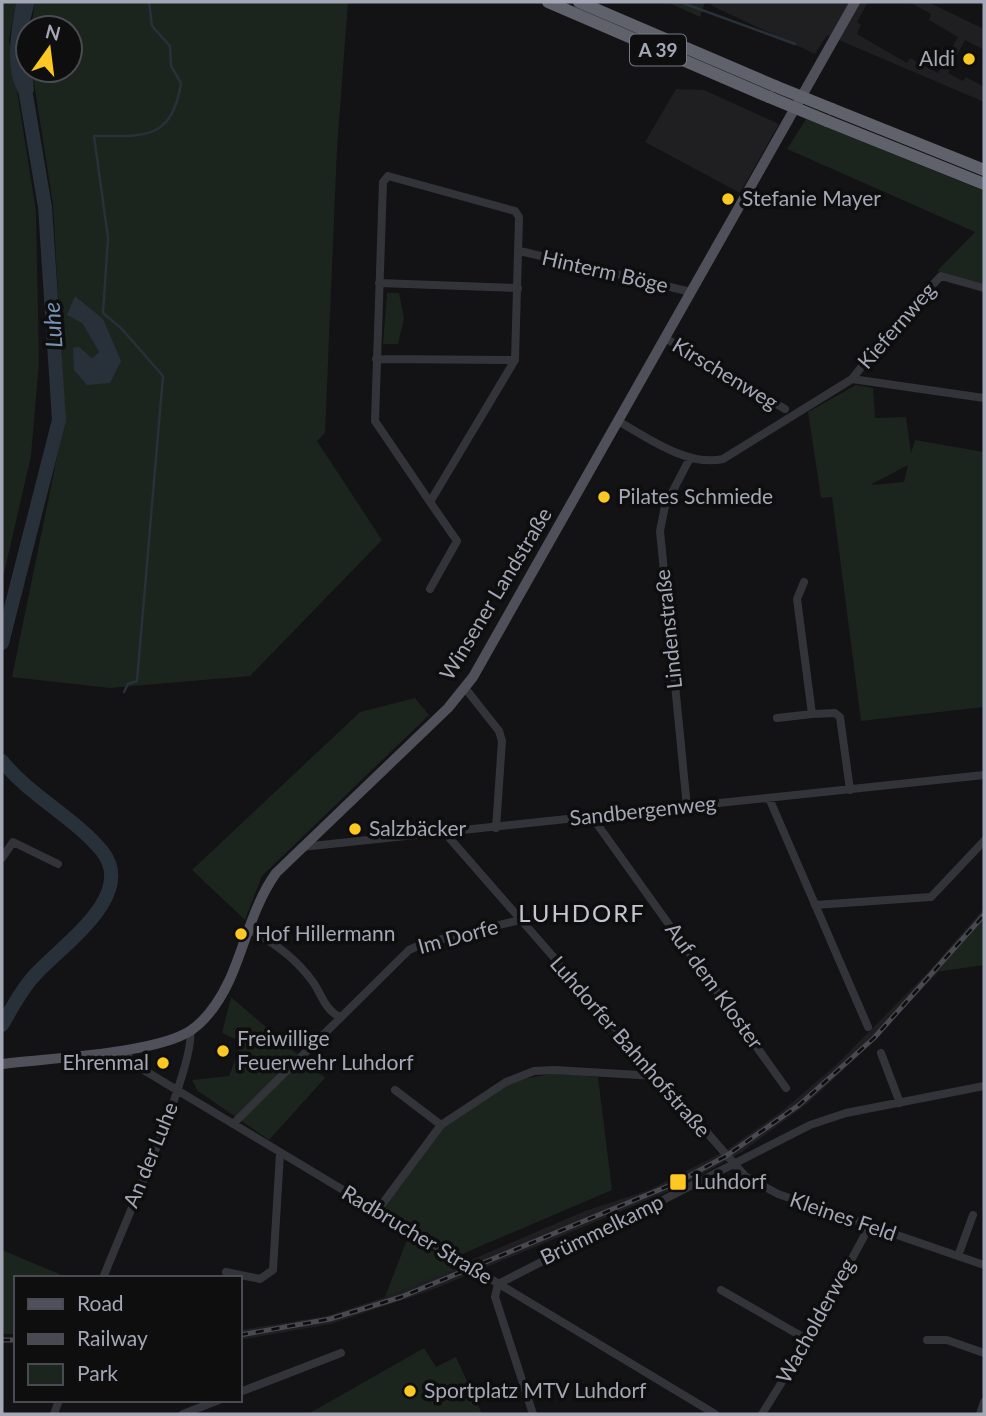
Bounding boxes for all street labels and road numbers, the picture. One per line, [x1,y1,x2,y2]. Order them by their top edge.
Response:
road number: A 39 [630,34,686,66]
street label: Hinterm Böge [540,244,671,297]
street label: Kiefernweg [852,277,940,373]
street label: Kirschenweg [669,331,783,414]
street label: Winsener Landstraße [433,503,556,684]
street label: Lindenstraße [649,568,686,690]
street label: Sandbergenweg [568,789,717,830]
street label: Im Dorfe [415,913,500,958]
street label: Auf dem Kloster [661,917,769,1053]
street label: Luhdorfer Bahnhofstraße [546,950,716,1142]
street label: An der Luhe [117,1098,182,1211]
street label: Radbrucher Straße [338,1179,498,1289]
street label: Kleines Feld [787,1186,900,1245]
street label: Brümmelkamp [536,1188,667,1269]
street label: Wacholderweg [770,1254,859,1387]

